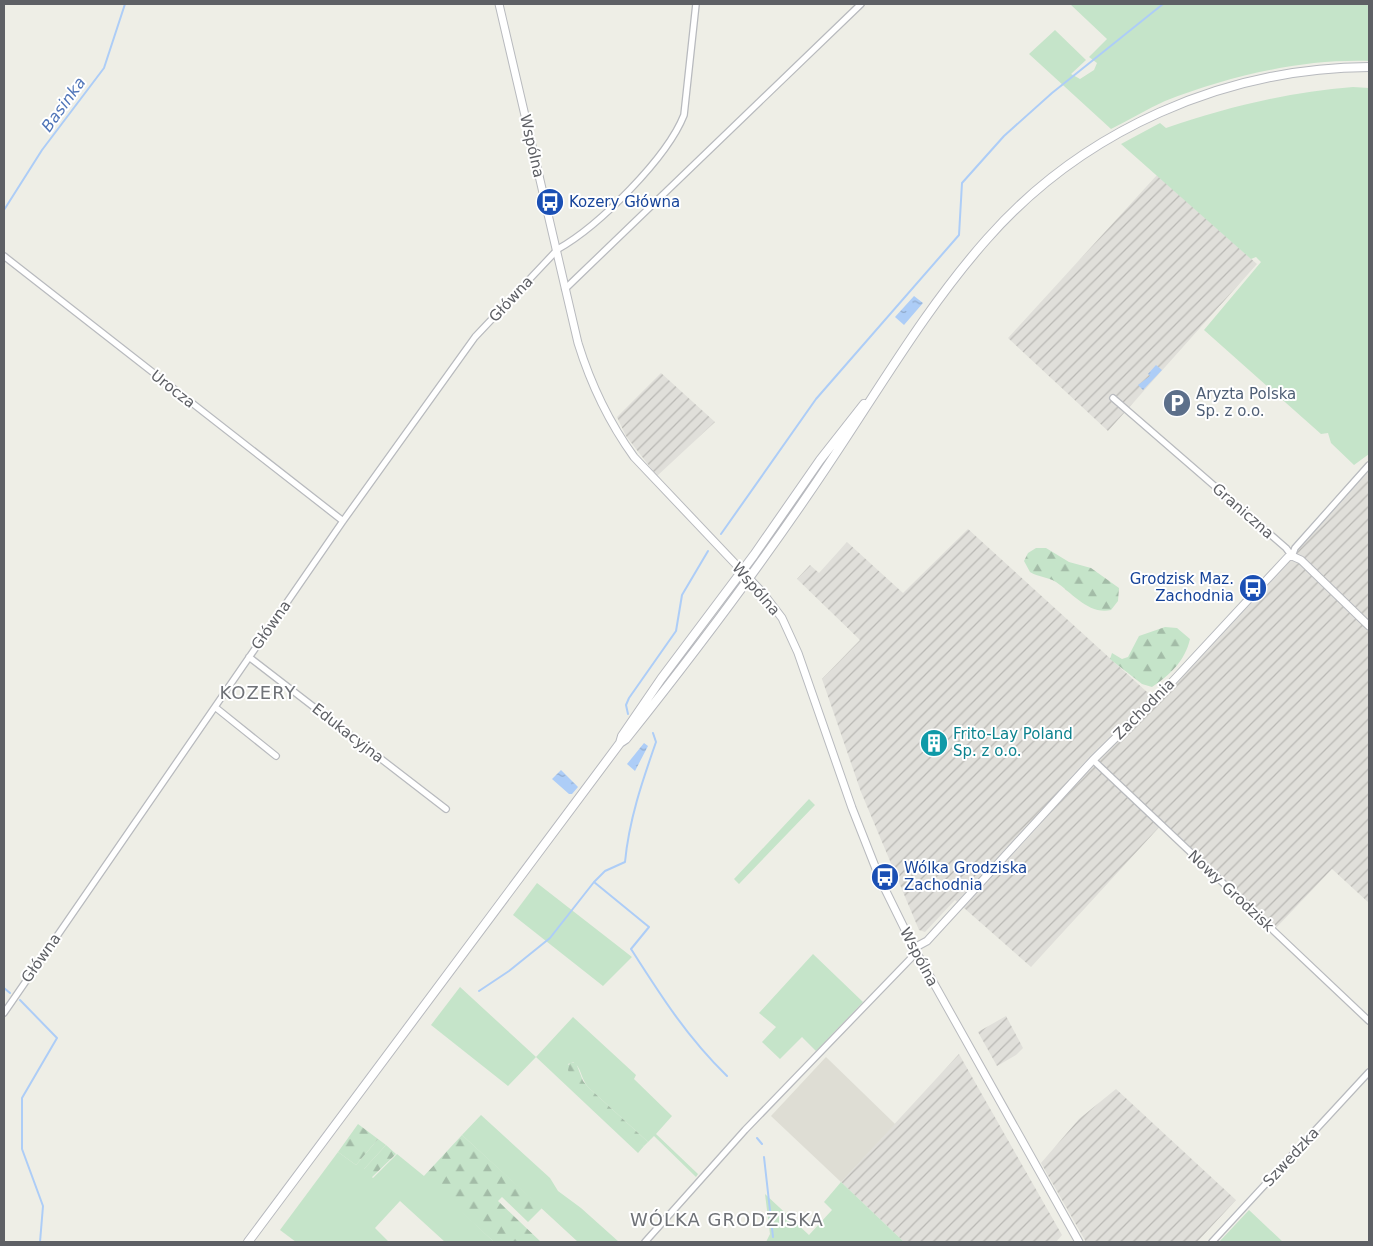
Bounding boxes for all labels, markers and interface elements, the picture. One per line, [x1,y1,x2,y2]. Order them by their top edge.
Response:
water label: Basinka [37,73,90,135]
street label: Wspólna [516,113,548,179]
bus stop icon: Kozery Główna [535,187,565,217]
place label: Kozery Główna [569,193,680,211]
street label: Główna [485,272,537,326]
street label: Urocza [147,366,199,412]
place label: Aryzta Polska Sp. z o.o. [1196,385,1296,420]
parking icon: Aryzta Polska Sp. z o.o. [1162,388,1192,418]
street label: Graniczna [1209,479,1277,543]
street label: Wspólna [728,559,784,619]
place label: Grodzisk Maz. Zachodnia [1130,570,1234,605]
bus stop icon: Grodzisk Maz. Zachodnia [1238,573,1268,603]
street label: Główna [248,597,294,653]
street label: Zachodnia [1110,675,1178,743]
district label: KOZERY [219,682,297,703]
street label: Edukacyjna [309,699,387,767]
place label: Frito-Lay Poland Sp. z o.o. [953,725,1073,760]
building icon: Frito-Lay Poland Sp. z o.o. [919,728,949,758]
street label: Nowy Grodzisk [1184,847,1278,936]
place label: Wólka Grodziska Zachodnia [904,859,1027,894]
bus stop icon: Wólka Grodziska Zachodnia [870,862,900,892]
street label: Wspólna [896,924,942,990]
street label: Główna [18,930,64,986]
street label: Szwedzka [1259,1124,1323,1190]
district label: WÓLKA GRODZISKA [630,1209,824,1230]

